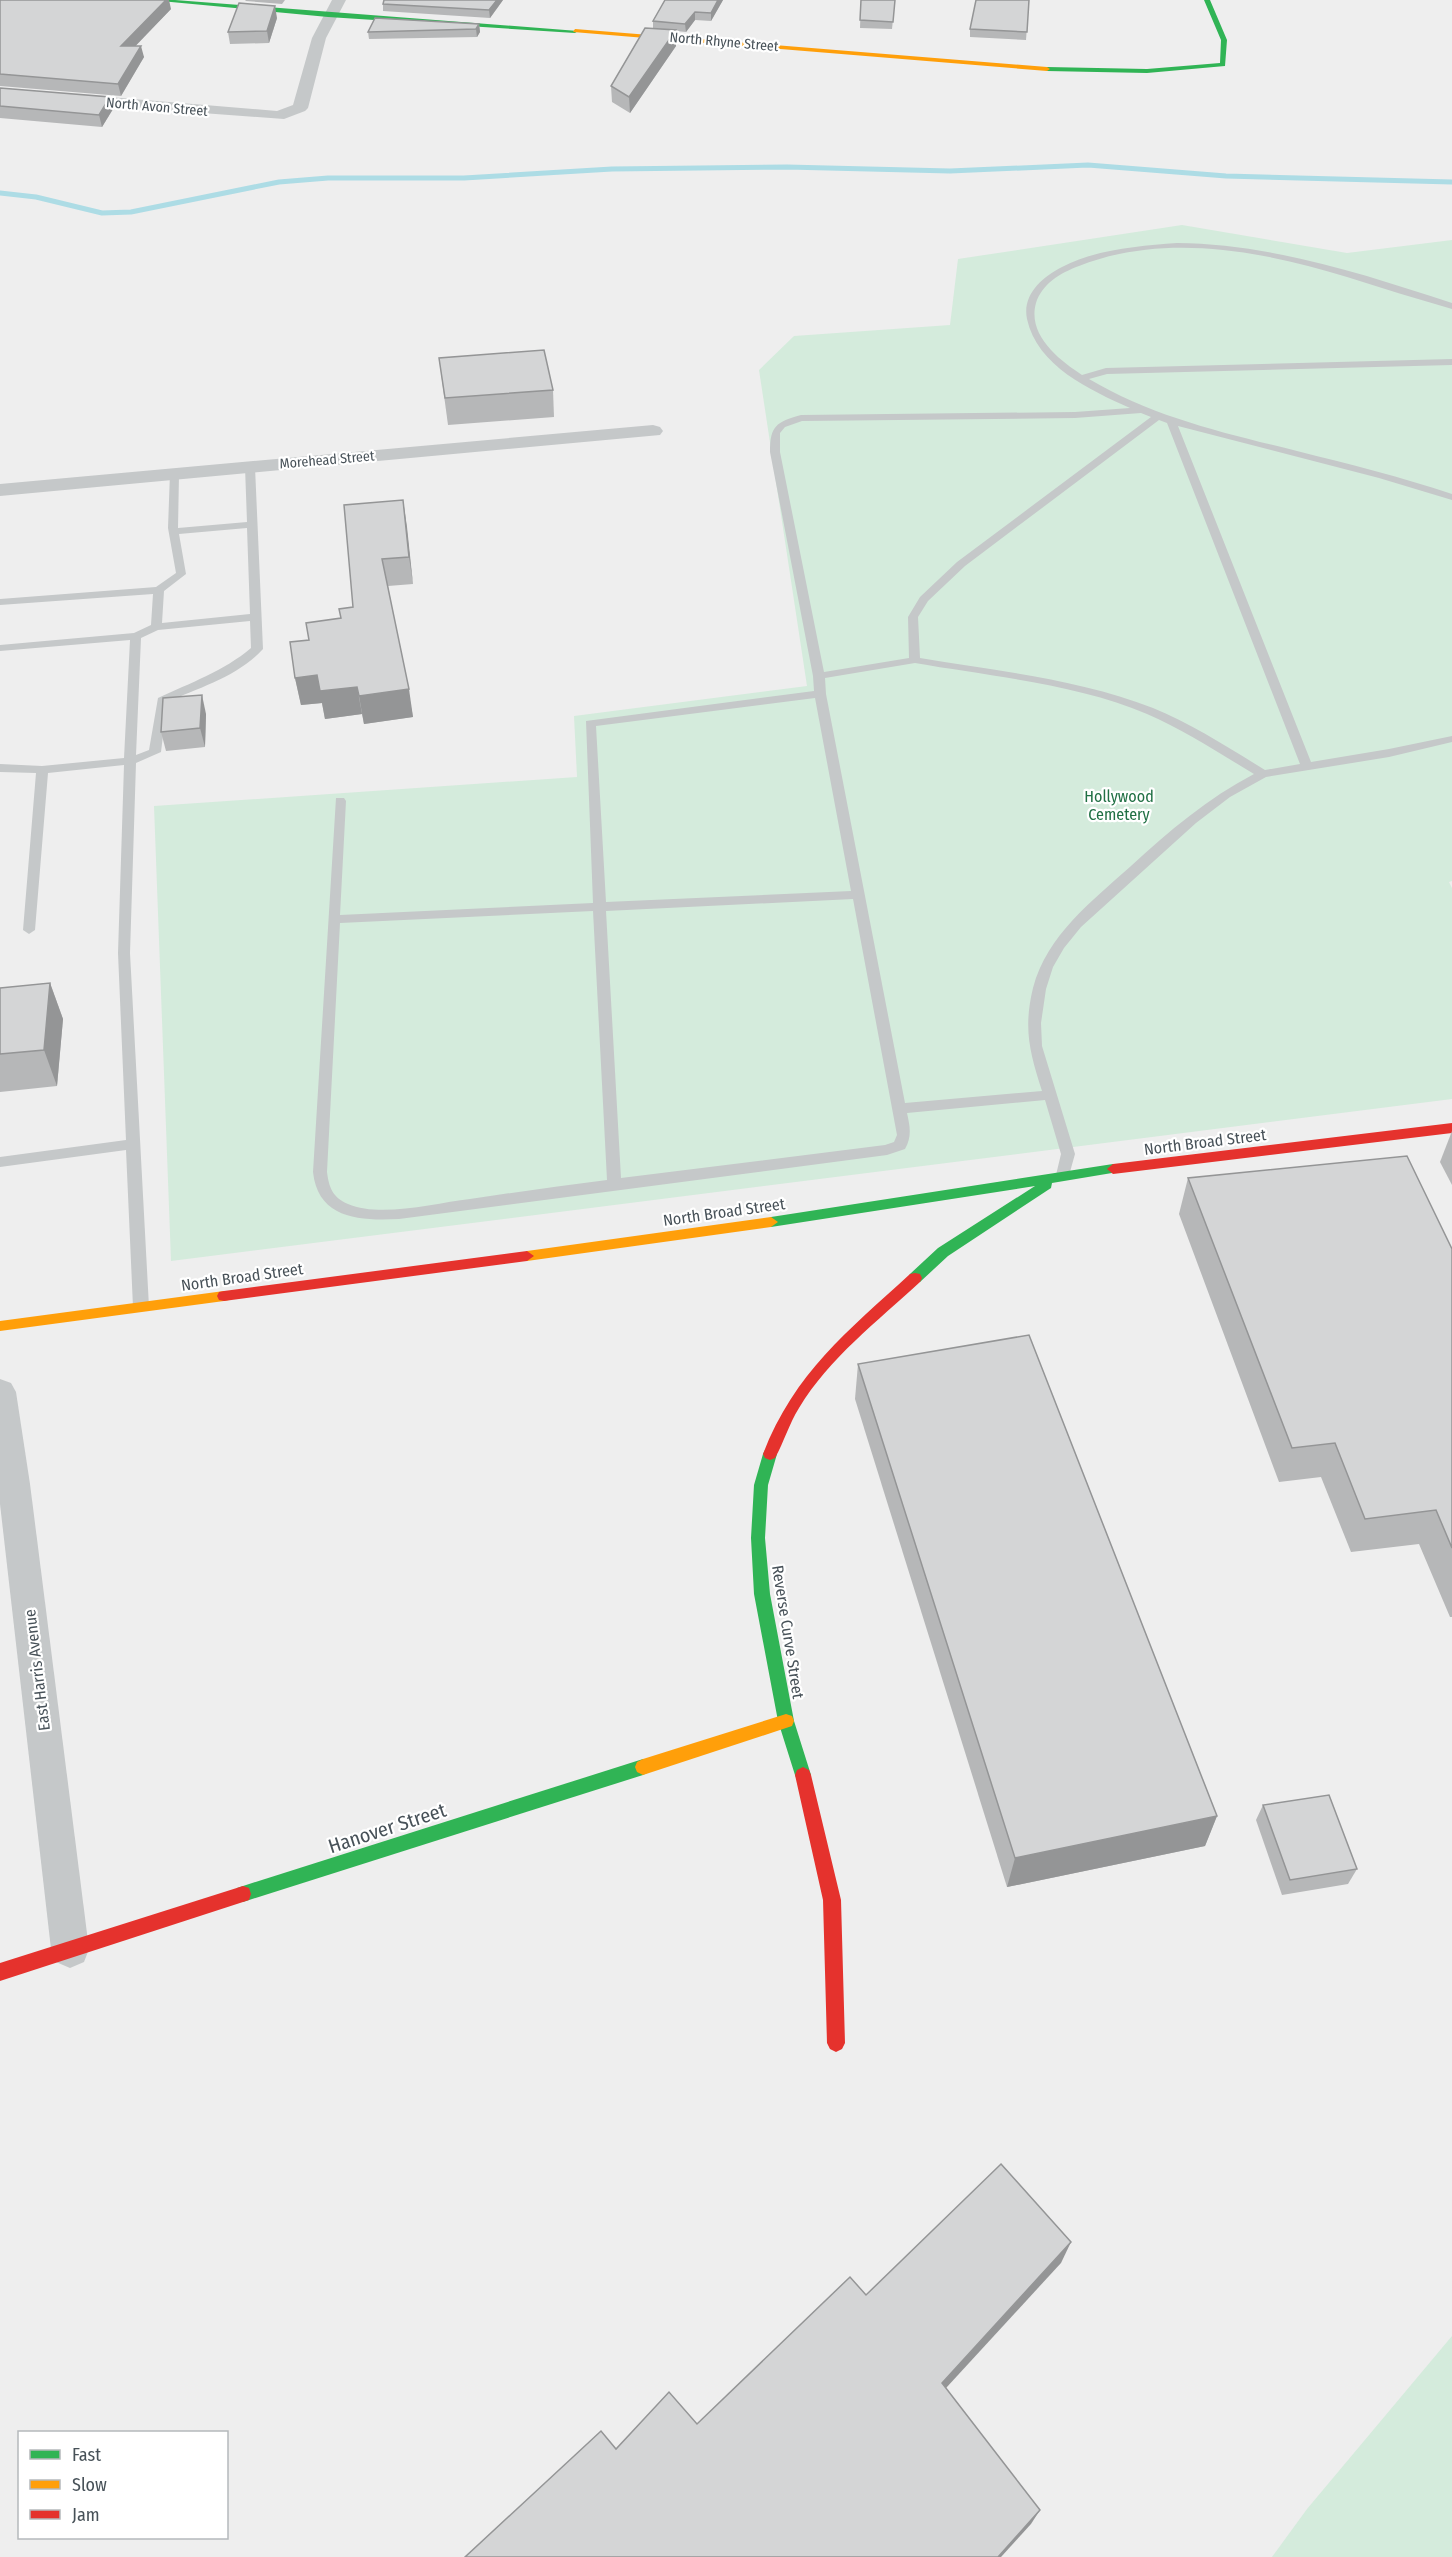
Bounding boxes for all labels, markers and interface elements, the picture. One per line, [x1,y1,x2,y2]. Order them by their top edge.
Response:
street label: North Rhyne Street [669,29,780,55]
street label: North Avon Street [105,94,209,120]
street label: Morehead Street [279,447,375,473]
park label: Hollywood Cemetery [1084,787,1154,824]
street label: North Broad Street [1143,1125,1268,1159]
street label: North Broad Street [662,1194,787,1230]
street label: North Broad Street [180,1259,305,1295]
street label: Reverse Curve Street [768,1564,808,1701]
street label: East Harris Avenue [20,1608,54,1732]
street label: Hanover Street [325,1798,449,1858]
legend [18,2431,228,2539]
text: Fast [72,2444,101,2466]
text: Slow [72,2474,107,2496]
text: Jam [72,2504,100,2526]

